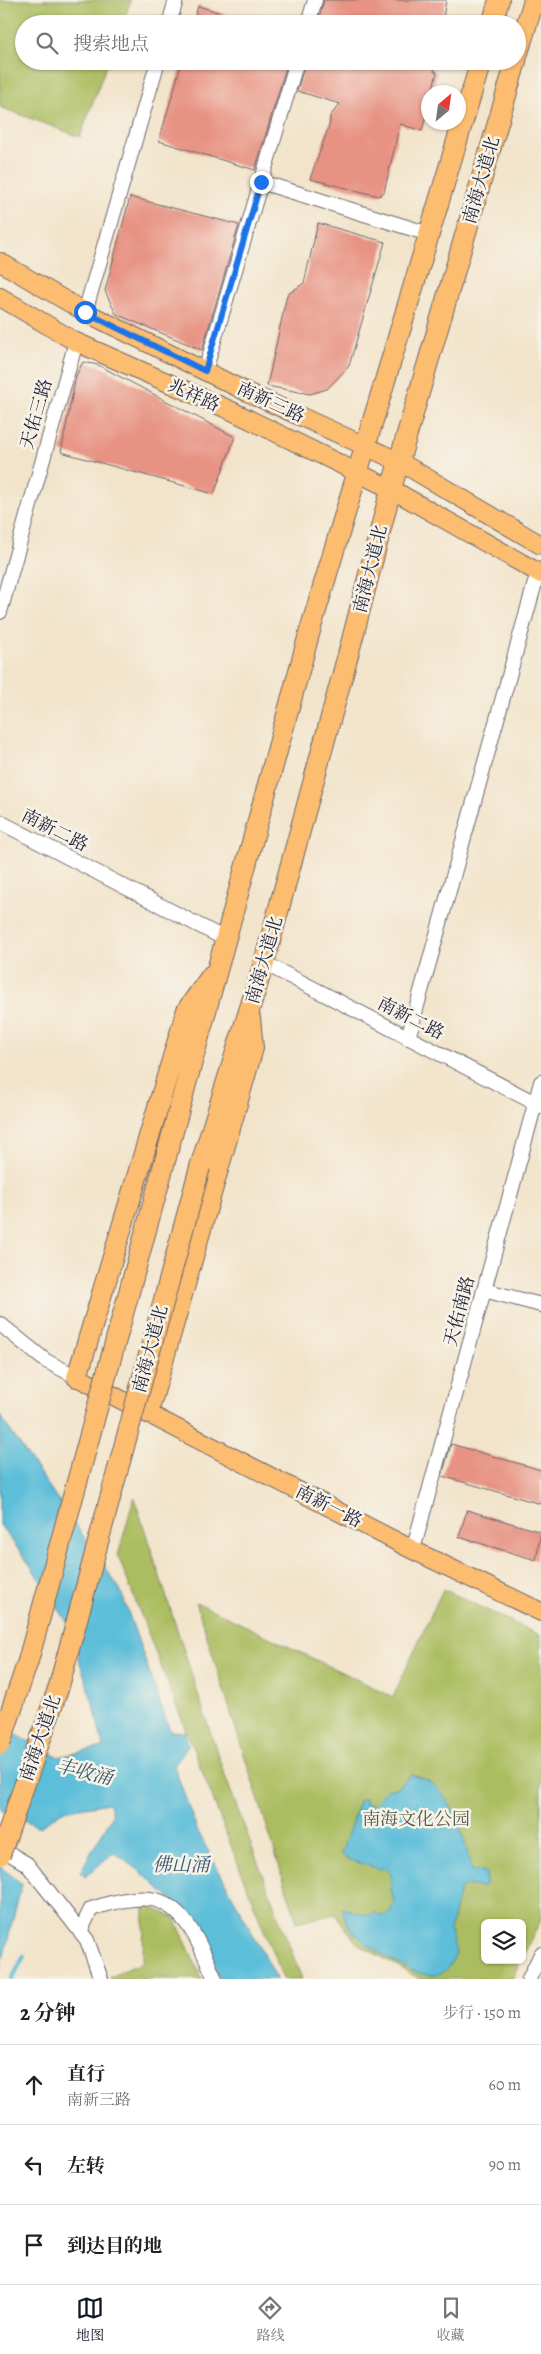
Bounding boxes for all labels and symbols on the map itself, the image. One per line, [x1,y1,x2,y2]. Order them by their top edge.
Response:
north arrow [421,85,466,130]
street label: 南海大道北 [457,133,505,227]
route end [250,171,273,194]
route start [74,301,97,324]
street label: 兆祥路 [164,373,224,417]
street label: 天佑三路 [15,376,57,452]
street label: 南新三路 [233,376,309,428]
street label: 南海大道北 [347,522,393,616]
street label: 南新二路 [17,803,93,857]
street label: 南海大道北 [240,913,288,1007]
street label: 南新二路 [373,991,449,1045]
street label: 天佑南路 [438,1273,480,1349]
street label: 南海大道北 [127,1302,173,1396]
street label: 南新一路 [291,1479,367,1533]
street label: 南海大道北 [14,1692,66,1784]
water label: 丰收涌 [53,1752,117,1792]
park label: 南海文化公园 [362,1807,470,1831]
water label: 佛山涌 [152,1852,211,1878]

